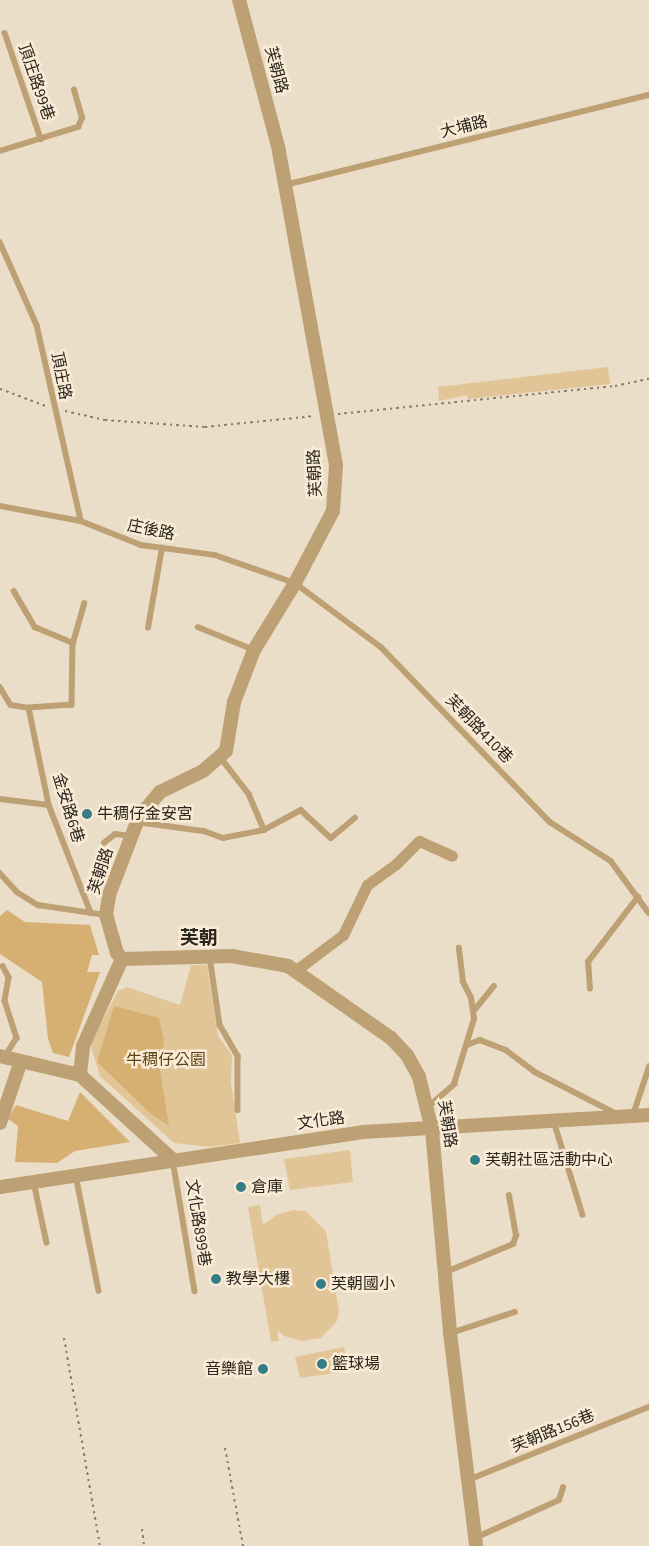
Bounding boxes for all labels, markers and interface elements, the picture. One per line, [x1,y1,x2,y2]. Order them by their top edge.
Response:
street label: 頂庄路99巷 [14,41,58,123]
street label: 芙朝路 [261,44,291,96]
street label: 大埔路 [438,112,490,142]
street label: 頂庄路 [47,351,75,401]
street label: 芙朝路 [304,449,326,497]
street label: 庄後路 [126,516,176,544]
street label: 芙朝路410巷 [442,691,516,767]
street label: 金安路6巷 [48,771,88,845]
place label: 牛稠仔金安宮 [97,804,193,824]
marker: 牛稠仔金安宮 [81,808,93,820]
street label: 芙朝路 [84,845,118,897]
district label: 芙朝 [180,928,218,950]
park label: 牛稠仔公園 [126,1050,206,1070]
street label: 芙朝路 [434,1099,460,1149]
street label: 文化路 [296,1108,346,1134]
place label: 芙朝社區活動中心 [485,1150,613,1170]
marker: 芙朝社區活動中心 [469,1154,481,1166]
place label: 倉庫 [251,1177,283,1197]
street label: 文化路899巷 [182,1178,214,1268]
marker: 倉庫 [235,1181,247,1193]
place label: 教學大樓 [226,1269,290,1289]
marker: 教學大樓 [210,1273,222,1285]
place label: 芙朝國小 [331,1274,395,1294]
marker: 芙朝國小 [315,1278,327,1290]
place label: 籃球場 [332,1354,380,1374]
marker: 籃球場 [316,1358,328,1370]
place label: 音樂館 [205,1359,253,1379]
marker: 音樂館 [257,1363,269,1375]
street label: 芙朝路156巷 [509,1406,597,1456]

